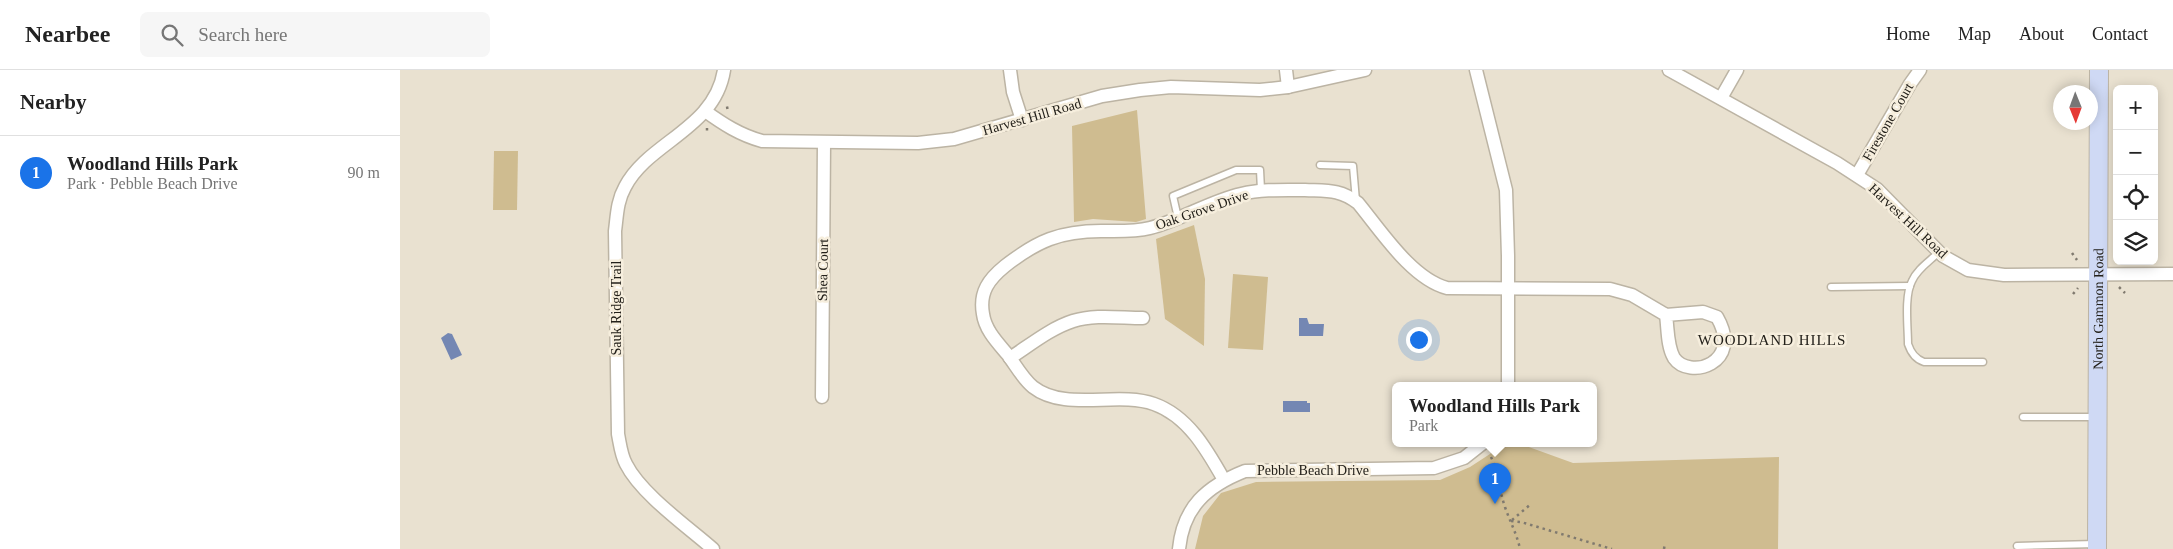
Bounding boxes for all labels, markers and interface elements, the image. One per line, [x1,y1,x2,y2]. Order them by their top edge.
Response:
search box [140,12,490,57]
text: Nearbee [25,21,110,47]
icon: search [158,21,186,49]
text: Search here [198,24,287,45]
text: Home [1886,24,1930,44]
text: Map [1958,24,1991,44]
text: About [2019,24,2064,44]
text: Contact [2092,24,2148,44]
street label: Firestone Court [1860,80,1916,164]
north arrow [2053,85,2098,130]
map controls [2113,85,2158,265]
button: + [2113,85,2158,130]
text: Nearby [20,90,87,114]
street label: Harvest Hill Road [981,96,1083,138]
button: − [2113,130,2158,175]
text: Woodland Hills Park [67,153,238,174]
text: 1 [32,164,40,181]
text: 90 m [348,164,380,181]
text: Park · Pebble Beach Drive [67,175,238,192]
button: locate [2113,175,2158,220]
street label: Harvest Hill Road [1866,181,1950,261]
street label: Oak Grove Drive [1154,187,1250,233]
button: layers [2113,220,2158,265]
street label: Shea Court [815,238,831,301]
street label: North Gammon Road [2090,248,2106,370]
street label: Sauk Ridge Trail [609,260,624,355]
your location [1406,327,1432,353]
district label: WOODLAND HILLS [1698,332,1846,348]
popup [1392,382,1597,447]
text: Woodland Hills Park [1409,395,1580,416]
text: Park [1409,417,1438,434]
street label: Pebble Beach Drive [1257,463,1369,478]
pin: 1 [1479,463,1511,504]

